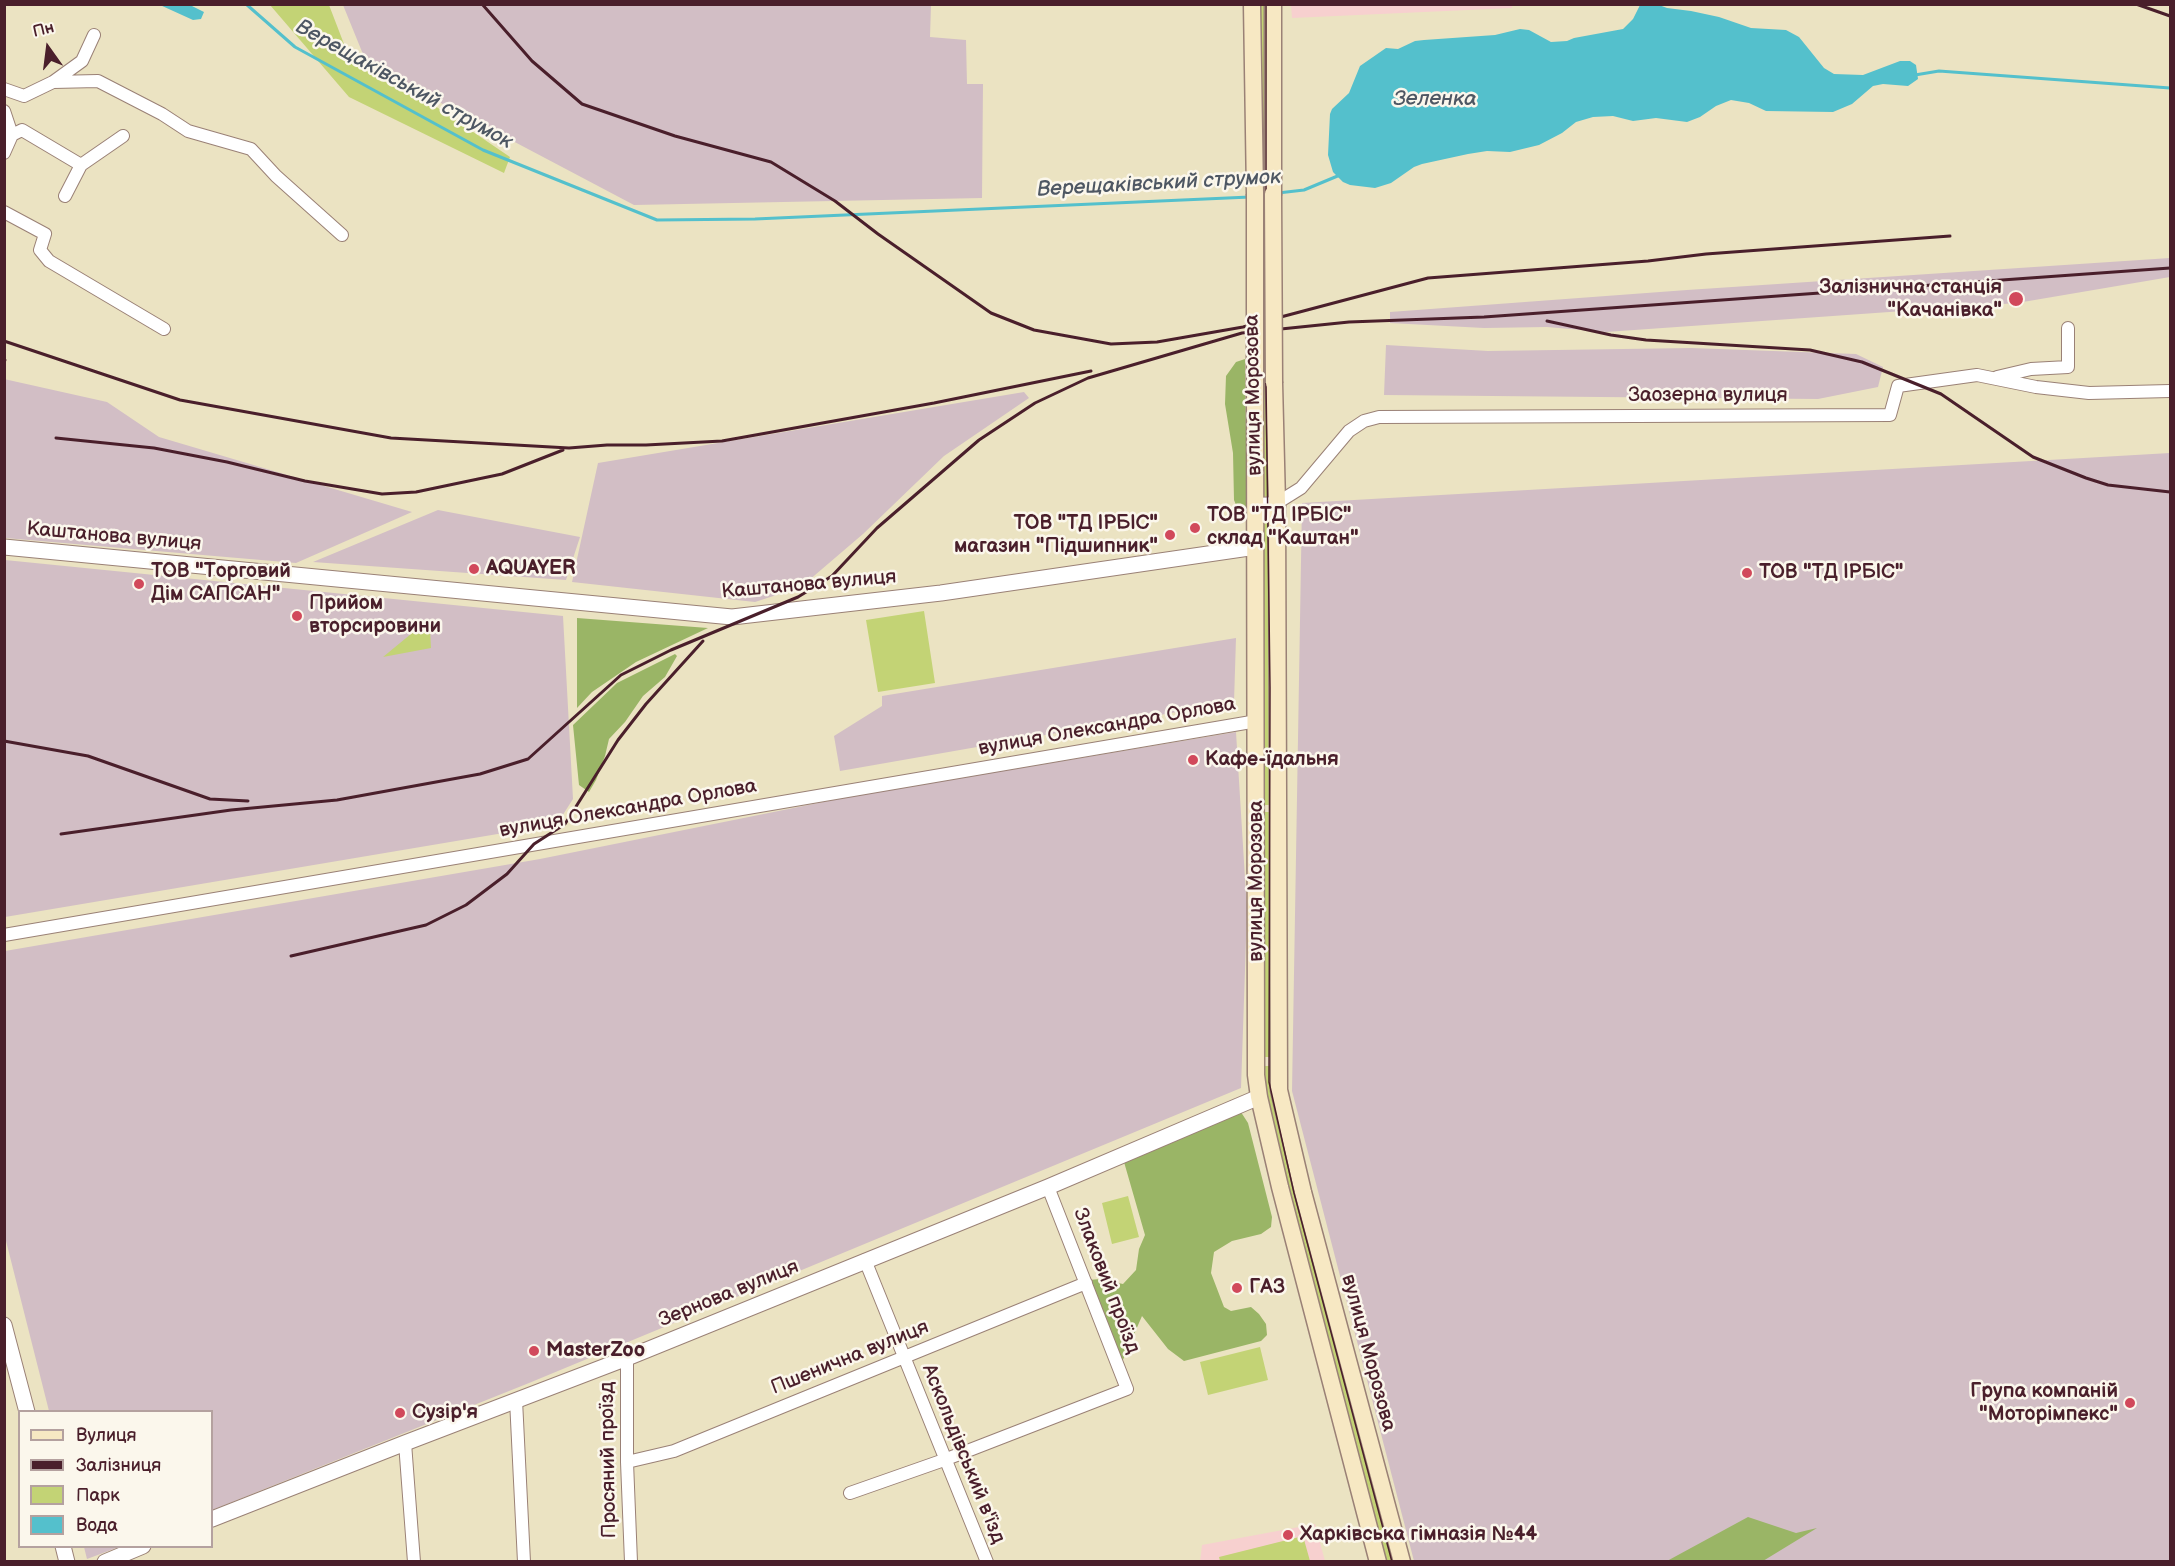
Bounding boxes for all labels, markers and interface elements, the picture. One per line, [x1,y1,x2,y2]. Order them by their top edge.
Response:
water label: Верещаківський струмок [291,15,517,155]
north arrow [18,18,78,78]
text: Пн [31,18,56,42]
water label: Зеленка [1393,87,1477,113]
water label: Верещаківський струмок [1036,165,1282,203]
place label: Залізнична станція "Качанівка" [1819,276,2002,323]
marker: Залізнична станція "Качанівка" [2007,290,2025,308]
street label: вулиця Морозова [1241,314,1267,476]
street label: Заозерна вулиця [1628,384,1788,408]
place label: ТОВ "ТД ІРБІС" склад "Каштан" [1207,504,1359,551]
place label: ТОВ "ТД ІРБІС" магазин "Підшипник" [954,512,1158,559]
street label: Каштанова вулиця [26,517,202,557]
marker: ТОВ "ТД ІРБІС" склад "Каштан" [1188,521,1202,535]
marker: ТОВ "ТД ІРБІС" магазин "Підшипник" [1163,528,1177,542]
place label: AQUAYER [486,557,576,581]
place label: ТОВ "Торговий Дім САПСАН" [151,560,291,607]
place label: ТОВ "ТД ІРБІС" [1759,561,1903,585]
marker: AQUAYER [467,562,481,576]
street label: Каштанова вулиця [721,565,897,605]
marker: ТОВ "ТД ІРБІС" [1740,566,1754,580]
marker: ТОВ "Торговий Дім САПСАН" [132,577,146,591]
place label: Прийом вторсировини [309,592,441,639]
marker: Прийом вторсировини [290,609,304,623]
street label: вулиця Олександра Орлова [976,693,1238,761]
place label: Кафе-їдальня [1205,748,1339,772]
marker: Кафе-їдальня [1186,753,1200,767]
street label: вулиця Олександра Орлова [497,775,759,843]
street label: вулиця Морозова [1245,800,1269,962]
street label: Злаковий проїзд [1067,1205,1145,1357]
street label: Зернова вулиця [656,1255,802,1333]
street label: вулиця Морозова [1336,1272,1400,1434]
place label: ГАЗ [1249,1276,1285,1300]
marker: ГАЗ [1230,1281,1244,1295]
street label: Пшенична вулиця [768,1315,932,1401]
place label: MasterZoo [546,1339,645,1363]
marker: MasterZoo [527,1344,541,1358]
street label: Аскольдівський в'їзд [916,1361,1010,1547]
place label: Група компаній "Моторімпекс" [1970,1380,2118,1427]
street label: Просяний проїзд [596,1381,622,1539]
marker: Група компаній "Моторімпекс" [2123,1396,2137,1410]
place label: Сузір'я [412,1401,478,1425]
marker: Сузір'я [393,1406,407,1420]
legend [18,1410,213,1548]
text: Вулиця [76,1425,137,1446]
text: Залізниця [76,1455,161,1476]
text: Парк [76,1485,120,1506]
text: Вода [76,1515,118,1536]
place label: Харківська гімназія №44 [1300,1523,1537,1547]
marker: Харківська гімназія №44 [1281,1528,1295,1542]

